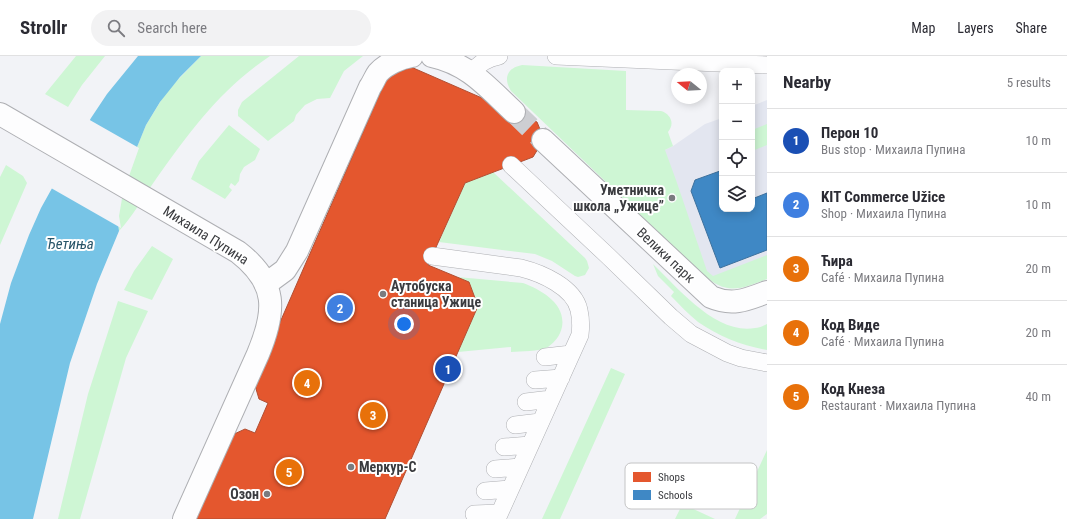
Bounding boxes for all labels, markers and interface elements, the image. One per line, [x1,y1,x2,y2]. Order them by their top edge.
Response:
search box [91,10,371,46]
text: Strollr [20,16,67,39]
icon: search [105,17,127,39]
text: Search here [137,19,207,37]
text: Map [911,20,935,36]
text: Layers [957,20,994,36]
text: Share [1016,20,1047,36]
north arrow [671,68,707,104]
map controls [719,68,755,212]
button: + [719,68,755,104]
text: Nearby [783,72,831,92]
text: 5 results [1007,75,1051,90]
button: − [719,104,755,140]
text: Перон 10 [821,124,878,142]
text: 1 [793,133,799,148]
text: 10 m [1025,133,1051,148]
button: locate [719,140,755,176]
text: Bus stop · Михаила Пупина [821,142,965,157]
button: layers [719,176,755,212]
place label: Уметничка школа „Ужице” [573,182,664,214]
text: KIT Commerce Užice [821,188,945,206]
marker: Уметничка школа „Ужице” [667,193,677,203]
text: 2 [793,197,799,212]
text: 10 m [1025,197,1051,212]
street label: Михаила Пупина [160,202,252,268]
text: Shop · Михаила Пупина [821,206,947,221]
street label: Велики парк [634,224,698,286]
water label: Ђетиња [46,235,94,253]
text: Ћира [821,252,853,270]
text: 3 [793,261,799,276]
text: 20 m [1025,261,1051,276]
text: Café · Михаила Пупина [821,270,944,285]
place label: Аутобуска станица Ужице [391,278,481,310]
marker: Аутобуска станица Ужице [378,289,388,299]
pin: 2 [327,293,353,323]
your location [394,314,414,334]
text: Код Виде [821,316,880,334]
text: 4 [793,325,799,340]
text: 20 m [1025,325,1051,340]
text: Café · Михаила Пупина [821,334,944,349]
pin: 1 [435,354,461,384]
pin: 4 [294,368,320,398]
text: Код Кнеза [821,380,885,398]
text: 5 [793,389,799,404]
text: 40 m [1025,389,1051,404]
text: Restaurant · Михаила Пупина [821,398,976,413]
pin: 3 [360,400,386,430]
pin: 5 [276,457,302,487]
place label: Меркур-С [359,459,417,475]
marker: Меркур-С [346,462,356,472]
legend [625,463,757,509]
text: Shops [658,471,685,484]
place label: Озон [230,486,259,502]
marker: Озон [262,489,272,499]
text: Schools [658,489,693,502]

